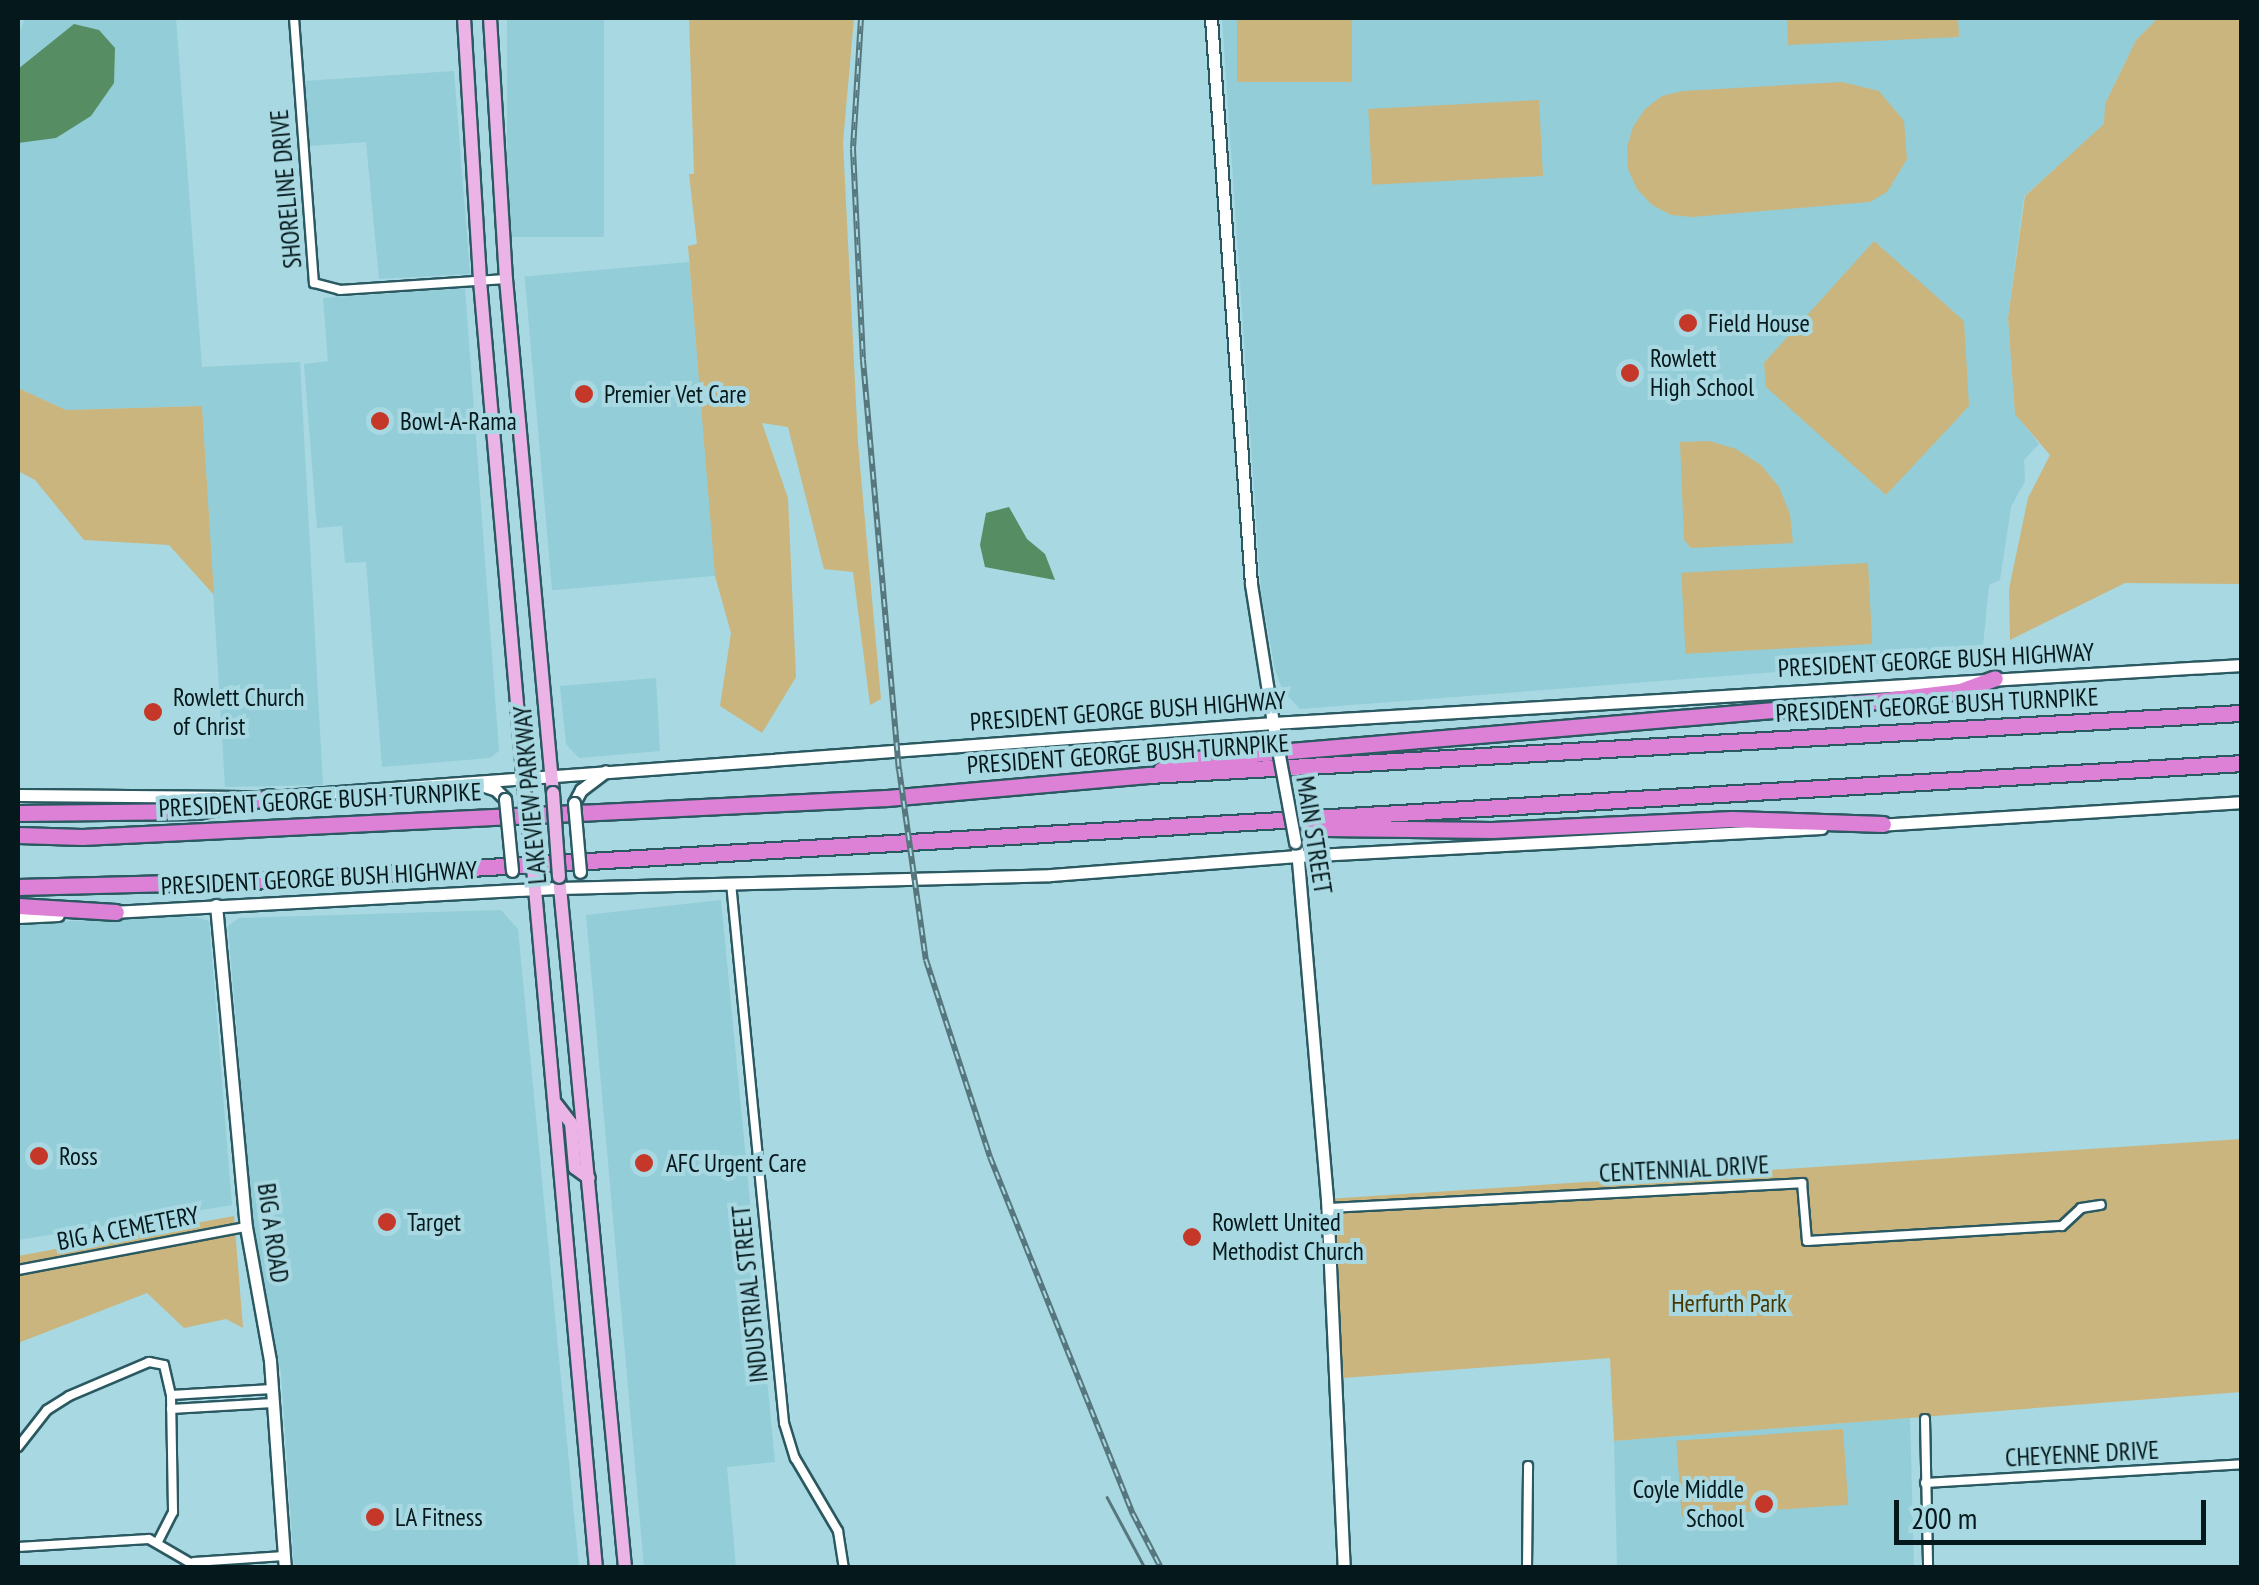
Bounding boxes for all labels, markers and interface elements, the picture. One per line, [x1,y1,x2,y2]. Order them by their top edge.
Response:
street label: SHORELINE DRIVE [264,108,308,270]
place label: Field House [1708,308,1810,338]
marker: Field House [1677,312,1699,334]
place label: Rowlett High School [1650,344,1754,403]
marker: Rowlett High School [1619,362,1641,384]
place label: Premier Vet Care [604,379,747,409]
marker: Premier Vet Care [573,383,595,405]
place label: Bowl-A-Rama [400,406,517,436]
marker: Bowl-A-Rama [369,410,391,432]
street label: PRESIDENT GEORGE BUSH HIGHWAY [1777,637,2095,683]
street label: PRESIDENT GEORGE BUSH TURNPIKE [1774,682,2100,728]
place label: Rowlett Church of Christ [173,683,305,742]
street label: PRESIDENT GEORGE BUSH HIGHWAY [968,685,1288,737]
marker: Rowlett Church of Christ [142,701,164,723]
street label: LAKEVIEW PARKWAY [507,704,553,886]
street label: PRESIDENT GEORGE BUSH TURNPIKE [965,728,1291,780]
street label: MAIN STREET [1290,774,1338,896]
street label: PRESIDENT GEORGE BUSH TURNPIKE [157,777,483,823]
street label: PRESIDENT GEORGE BUSH HIGHWAY [160,855,478,901]
place label: Ross [59,1141,98,1171]
marker: Ross [28,1145,50,1167]
place label: AFC Urgent Care [666,1148,807,1178]
marker: AFC Urgent Care [631,1150,657,1176]
street label: CENTENNIAL DRIVE [1598,1150,1770,1188]
street label: BIG A ROAD [251,1181,295,1285]
street label: BIG A CEMETERY [54,1199,202,1257]
street label: INDUSTRIAL STREET [726,1203,774,1385]
place label: Target [407,1207,461,1237]
place label: Rowlett United Methodist Church [1212,1208,1364,1267]
marker: Target [376,1211,398,1233]
marker: Rowlett United Methodist Church [1181,1226,1203,1248]
park label: Herfurth Park [1671,1288,1787,1318]
street label: CHEYENNE DRIVE [2004,1435,2160,1473]
place label: Coyle Middle School [1633,1475,1744,1534]
scale bar [1899,1480,2212,1542]
marker: Coyle Middle School [1753,1493,1775,1515]
text: 200 m [1911,1498,1977,1537]
place label: LA Fitness [395,1502,483,1532]
marker: LA Fitness [364,1506,386,1528]

